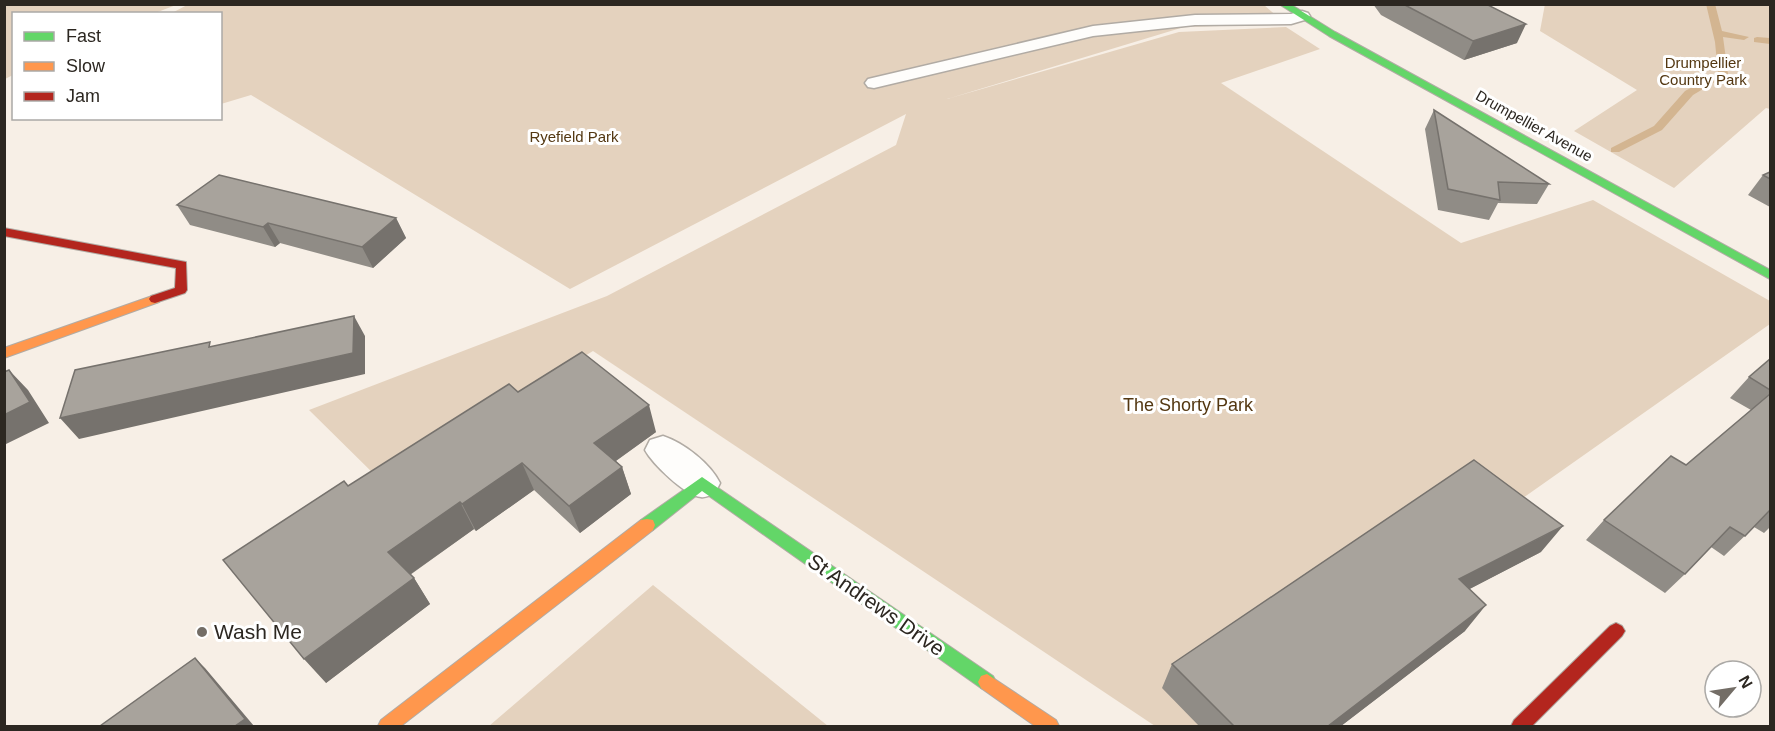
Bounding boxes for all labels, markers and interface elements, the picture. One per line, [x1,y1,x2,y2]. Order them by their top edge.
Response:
legend [12,12,222,120]
text: Fast [66,26,101,46]
park label: Drumpellier Country Park [1659,54,1747,88]
text: Slow [66,56,106,76]
text: Jam [66,86,100,106]
street label: Drumpellier Avenue [1473,86,1595,165]
park label: Ryefield Park [529,128,619,145]
park label: The Shorty Park [1123,395,1254,415]
street label: St Andrews Drive [804,549,949,660]
place label: Wash Me [214,620,302,643]
marker: Wash Me [195,625,209,639]
north arrow [1703,659,1763,719]
text: N [1735,673,1756,691]

